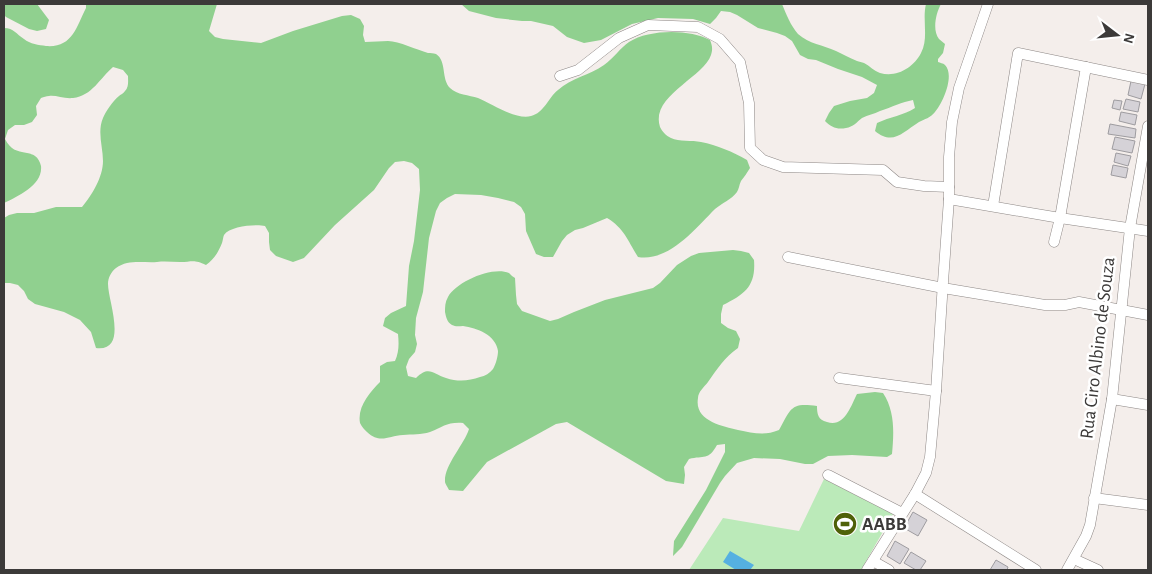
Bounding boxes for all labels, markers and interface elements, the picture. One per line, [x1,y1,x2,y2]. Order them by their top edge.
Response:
north arrow [1092,10,1142,60]
text: N [1120,32,1137,45]
street label: Rua Ciro Albino de Souza [1077,256,1119,440]
sports icon: AABB [832,511,858,537]
place label: AABB [862,515,907,534]

